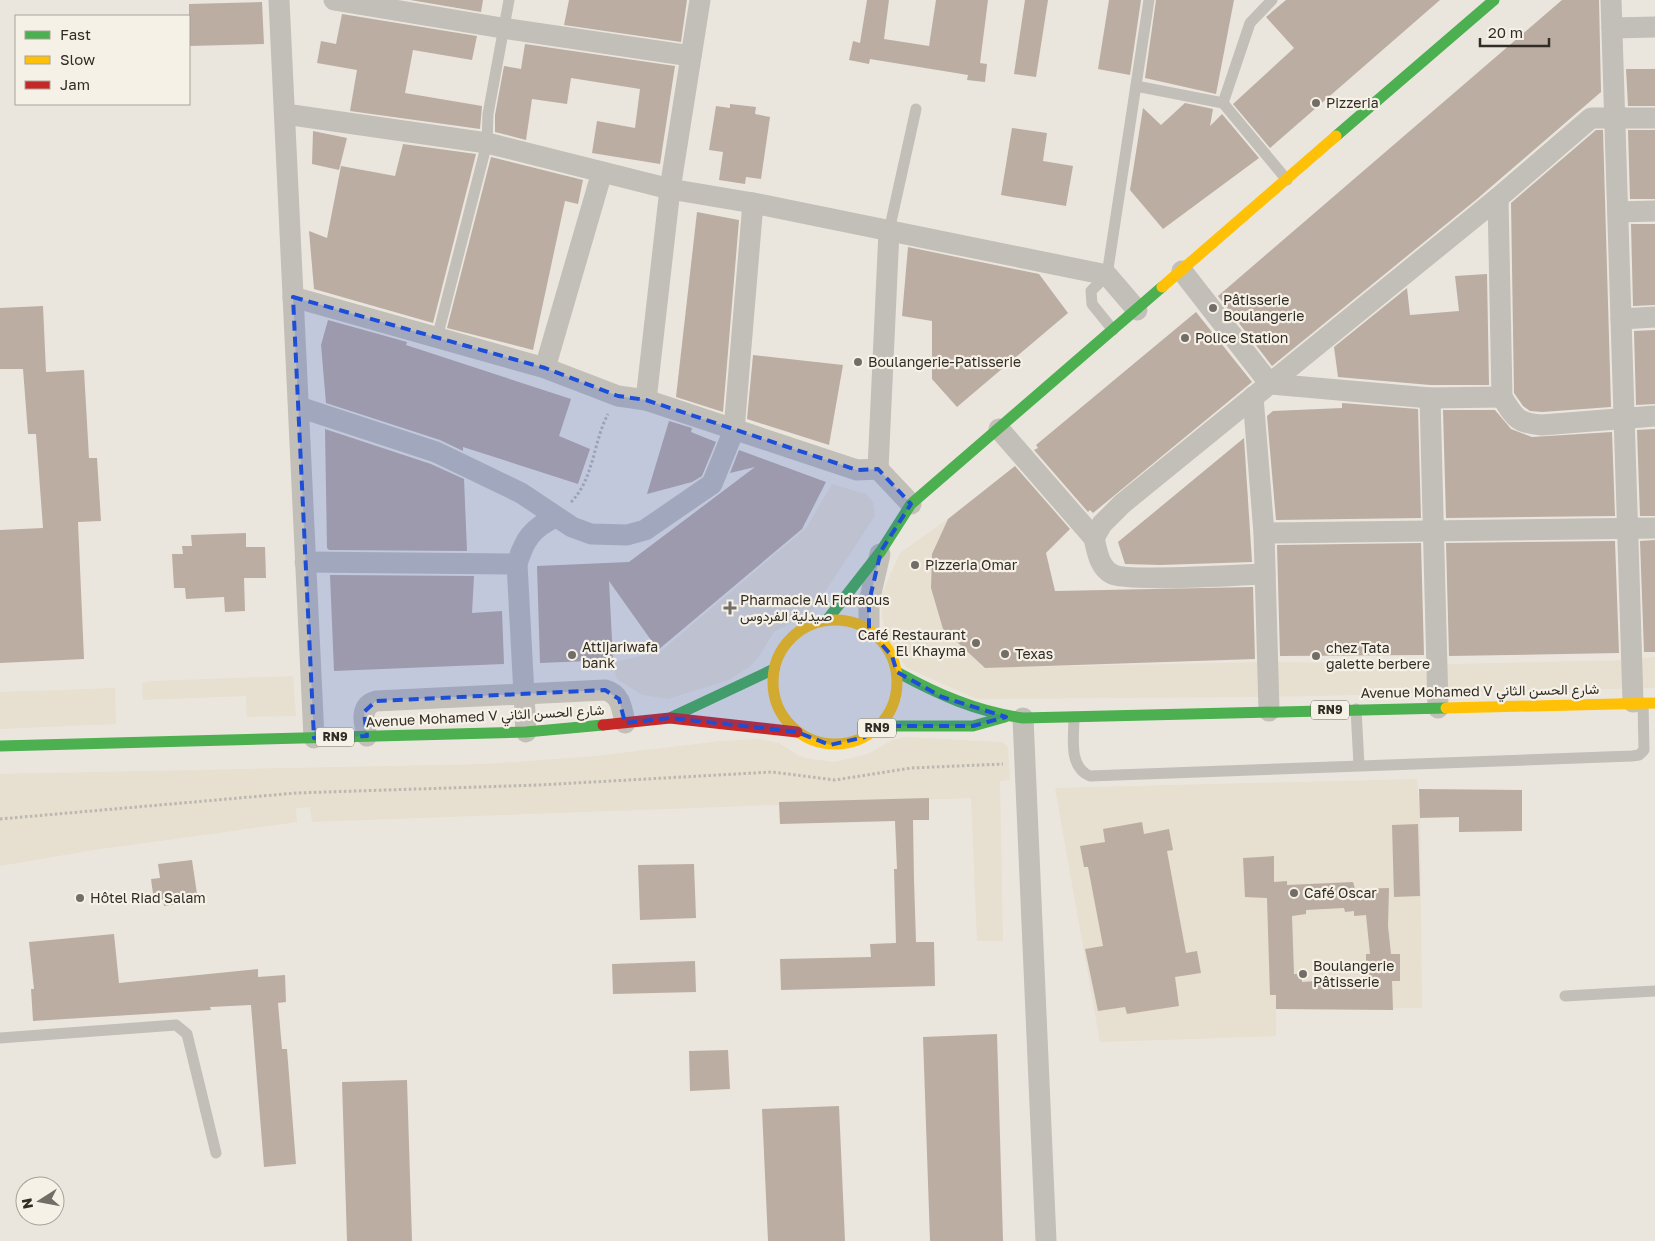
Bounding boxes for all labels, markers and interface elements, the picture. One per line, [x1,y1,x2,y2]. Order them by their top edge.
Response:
legend [15,15,190,105]
scale bar [1480,15,1549,47]
text: 20 m [1488,23,1523,41]
text: Fast [60,25,91,43]
text: Slow [60,50,95,68]
text: Jam [60,75,90,93]
place label: Pizzeria [1326,94,1379,111]
marker: Pizzeria [1310,97,1322,109]
place label: Pâtisserie Boulangerie [1223,291,1304,324]
marker: Pâtisserie Boulangerie [1207,302,1219,314]
place label: Police Station [1195,329,1288,346]
marker: Police Station [1179,332,1191,344]
place label: Boulangerie-Patisserie [868,353,1021,370]
marker: Boulangerie-Patisserie [852,356,864,368]
place label: Pizzeria Omar [925,556,1018,573]
marker: Pizzeria Omar [909,559,921,571]
place label: Pharmacie Al Fidraous صيدلية الفردوس [740,591,890,625]
marker: Pharmacie Al Fidraous صيدلية الفردوس [724,602,736,614]
place label: Café Restaurant El Khayma [858,626,966,659]
marker: Café Restaurant El Khayma [970,637,982,649]
place label: Attijariwafa bank [582,638,658,671]
place label: chez Tata galette berbere [1326,639,1430,672]
place label: Texas [1015,645,1053,662]
marker: Texas [999,648,1011,660]
marker: Attijariwafa bank [566,649,578,661]
marker: chez Tata galette berbere [1310,650,1322,662]
street label: Avenue Mohamed V شارع الحسن الثاني [1361,680,1600,705]
road number: RN9 [1311,700,1349,720]
street label: Avenue Mohamed V شارع الحسن الثاني [365,701,605,734]
road number: RN9 [858,718,896,738]
road number: RN9 [316,728,354,746]
place label: Café Oscar [1304,884,1377,901]
marker: Café Oscar [1288,887,1300,899]
place label: Hôtel Riad Salam [90,889,206,906]
marker: Hôtel Riad Salam [74,892,86,904]
place label: Boulangerie Pâtisserie [1313,957,1394,990]
marker: Boulangerie Pâtisserie [1297,968,1309,980]
north arrow [15,1176,65,1226]
text: N [17,1197,36,1210]

